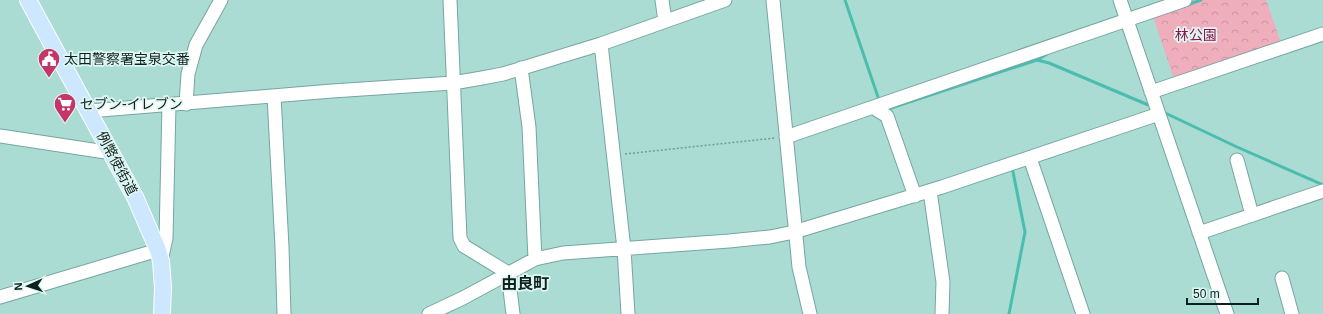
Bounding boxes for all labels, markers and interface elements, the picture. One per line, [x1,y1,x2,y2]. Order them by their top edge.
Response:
park label: 林公園 [1175,27,1217,43]
public building icon: 太田警察署宝泉交番 [36,46,62,79]
place label: 太田警察署宝泉交番 [64,51,190,67]
supermarket icon: セブン-イレブン [52,91,78,124]
place label: セブン-イレブン [80,96,183,112]
street label: 例幣使街道 [94,128,140,198]
north arrow [8,266,48,306]
district label: 由良町 [501,275,549,292]
scale bar [1187,280,1258,306]
text: N [12,282,24,291]
text: 50 m [1193,287,1220,301]

